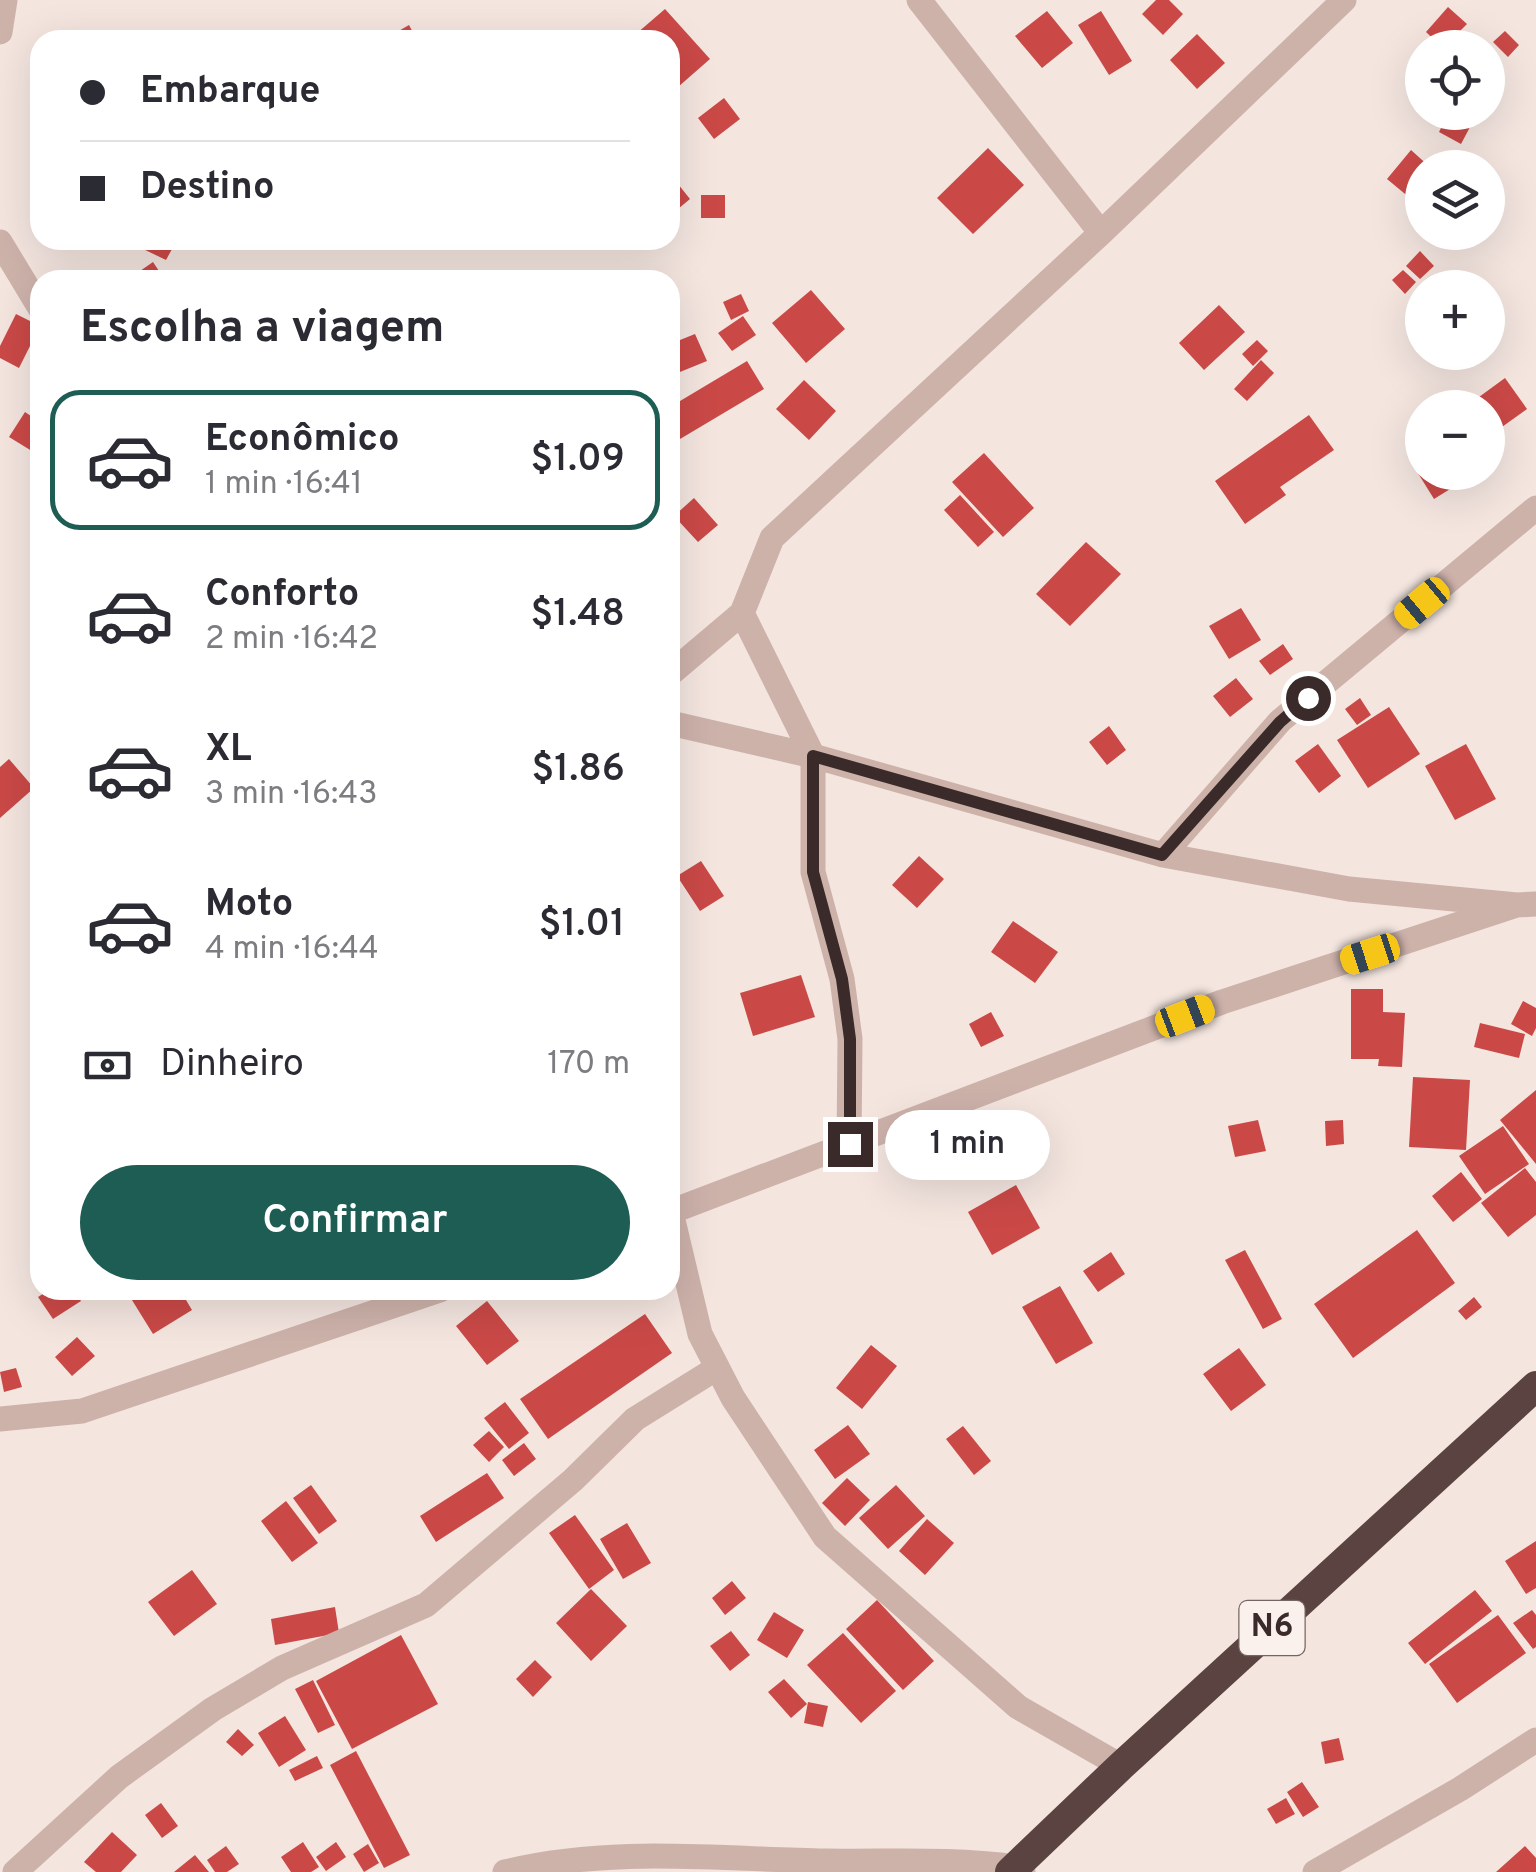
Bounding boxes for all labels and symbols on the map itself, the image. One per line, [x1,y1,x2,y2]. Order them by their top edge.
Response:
car [1389,572,1455,634]
route start [1286,676,1331,721]
car [1337,930,1403,978]
car [1152,991,1218,1041]
callout: 1 min [885,1109,1050,1179]
route end [828,1122,873,1167]
road number: N6 [1240,1601,1304,1655]

